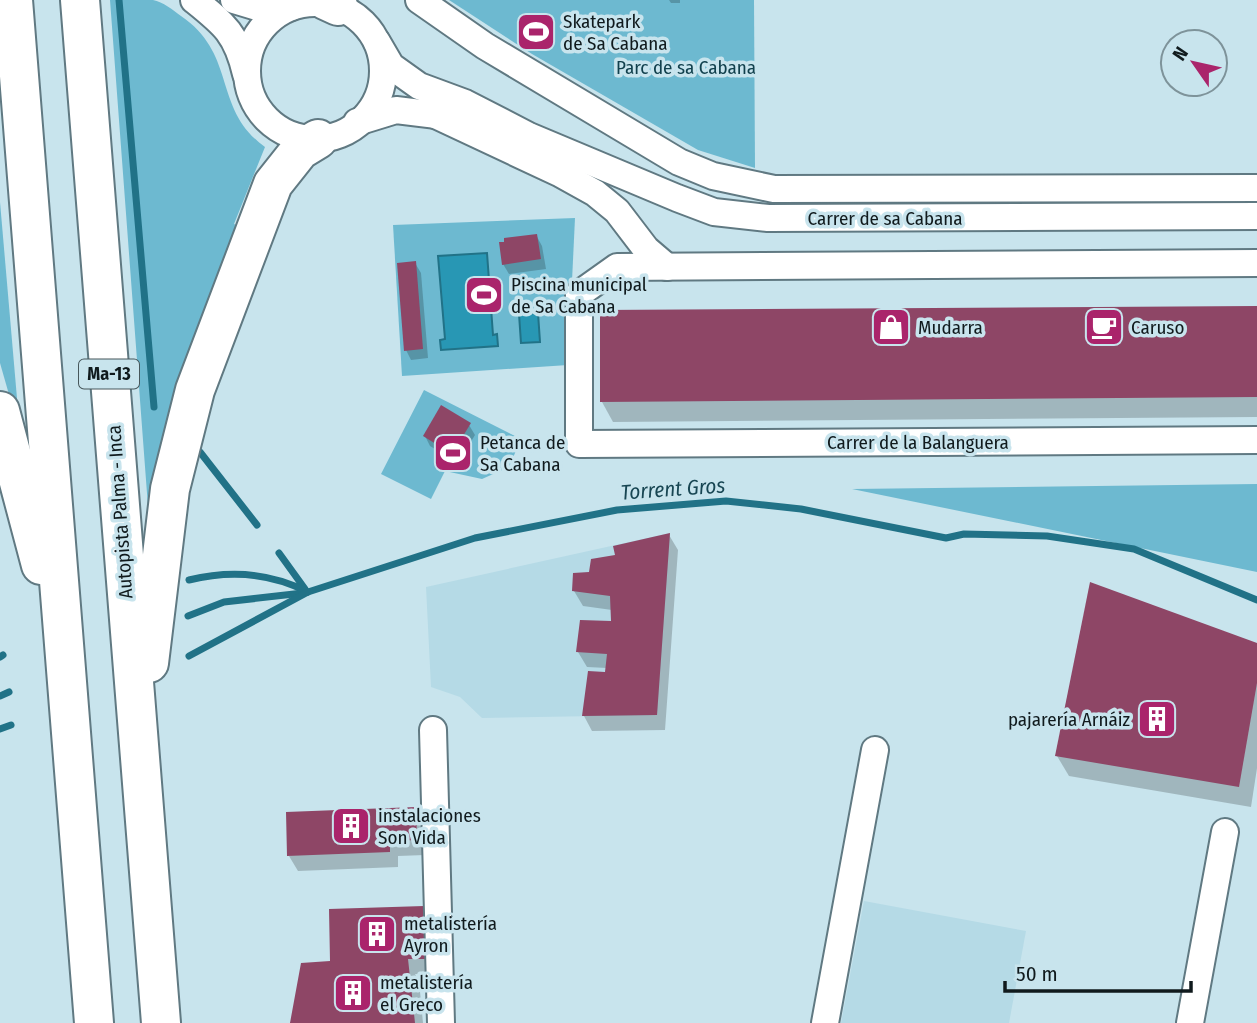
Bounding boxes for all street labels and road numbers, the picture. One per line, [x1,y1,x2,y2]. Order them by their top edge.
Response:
street label: Carrer de sa Cabana [807,207,963,230]
road number: Ma-13 [79,360,139,388]
street label: Autopista Palma - Inca [102,424,138,600]
street label: Carrer de la Balanguera [827,431,1009,454]

